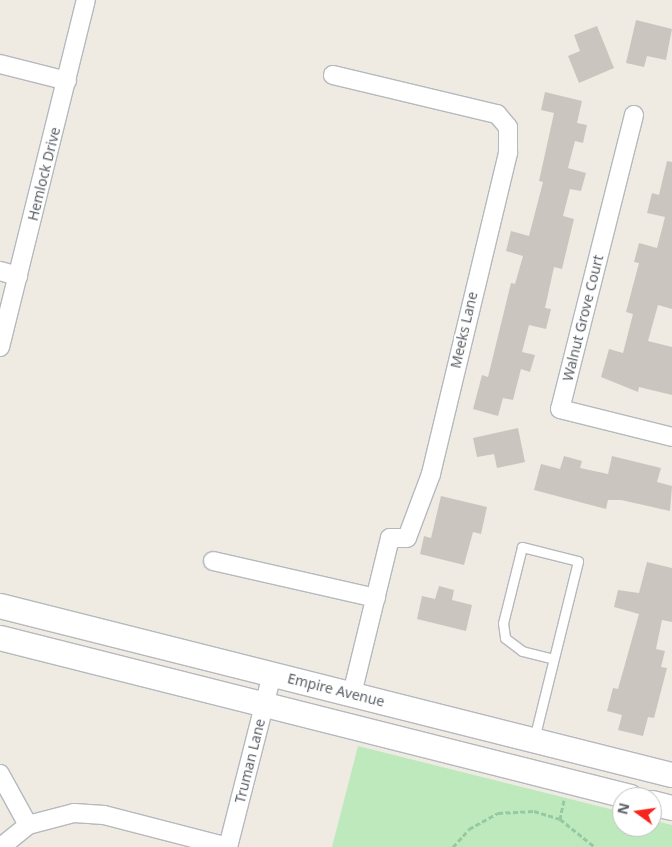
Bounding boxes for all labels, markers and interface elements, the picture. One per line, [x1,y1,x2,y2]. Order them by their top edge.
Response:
street label: Hemlock Drive [24,125,64,223]
street label: Walnut Grove Court [559,253,607,383]
street label: Meeks Lane [447,290,481,370]
street label: Empire Avenue [286,670,386,710]
street label: Truman Lane [231,717,269,805]
north arrow [612,787,662,837]
text: N [612,801,634,816]

